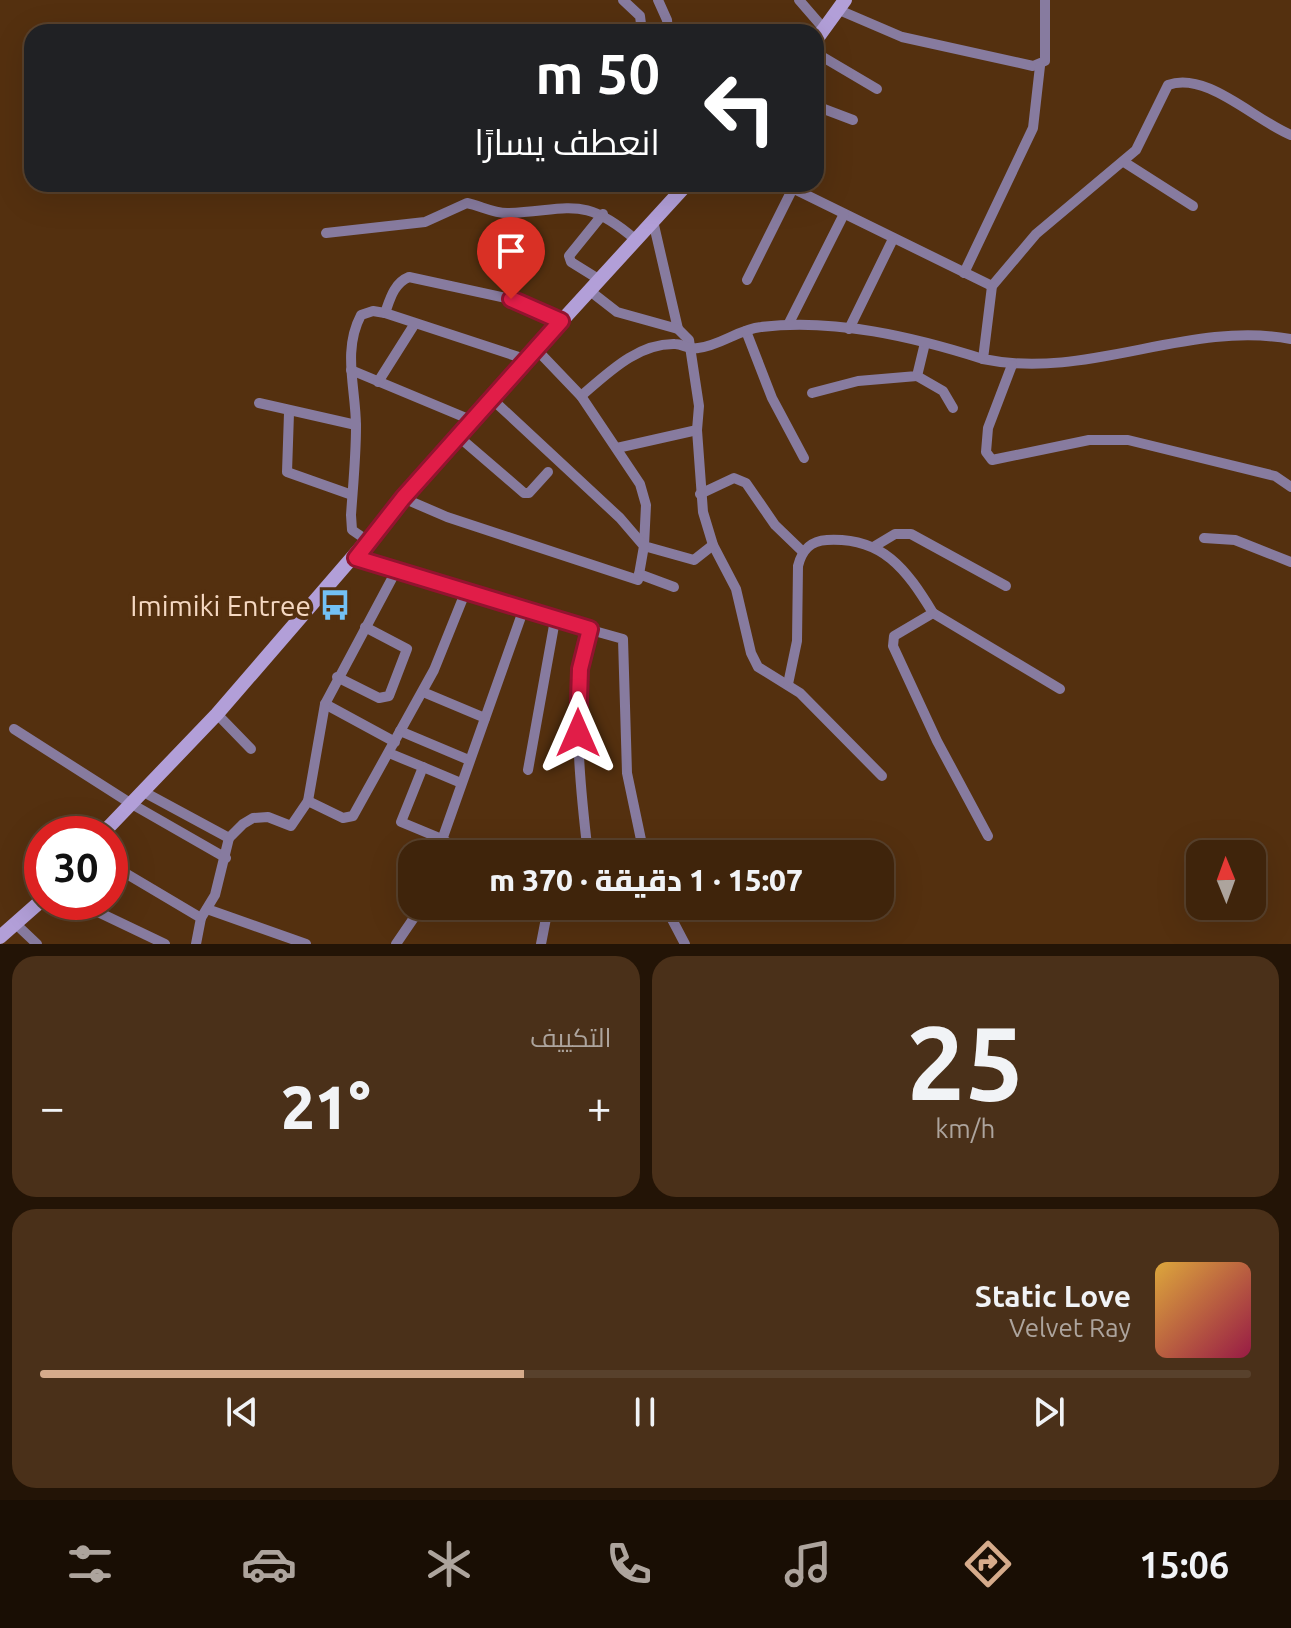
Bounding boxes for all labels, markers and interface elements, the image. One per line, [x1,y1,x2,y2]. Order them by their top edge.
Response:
text: 50 m [535,42,660,105]
icon: left [688,56,792,160]
text: انعطف يسارًا [474,121,660,162]
pin [477,217,545,299]
icon: arrive [489,229,533,273]
bus stop icon: Imimiki Entree [318,588,352,622]
place label: Imimiki Entree [130,590,311,621]
position arrow [536,691,620,775]
speed limit sign: 30 [24,816,128,920]
north arrow [1186,840,1266,920]
map controls [1186,840,1266,920]
text: 15:07 · 1 دقيقة · 370 m [489,863,803,897]
text: 25 [907,1003,1024,1120]
text: التكييف [530,1023,612,1052]
text: 21° [281,1073,370,1140]
text: − [40,1082,65,1131]
text: + [587,1082,612,1131]
text: km/h [935,1114,995,1143]
text: Static Love [975,1279,1131,1313]
text: Velvet Ray [1009,1313,1131,1342]
icon: previous [220,1390,264,1434]
icon: pause [623,1390,667,1434]
icon: next [1027,1390,1071,1434]
icon: filters [62,1536,118,1592]
icon: car [241,1536,297,1592]
icon: climate [421,1536,477,1592]
icon: phone [601,1536,657,1592]
icon: music [780,1536,836,1592]
icon: directions [960,1536,1016,1592]
text: 15:06 [1139,1544,1229,1585]

